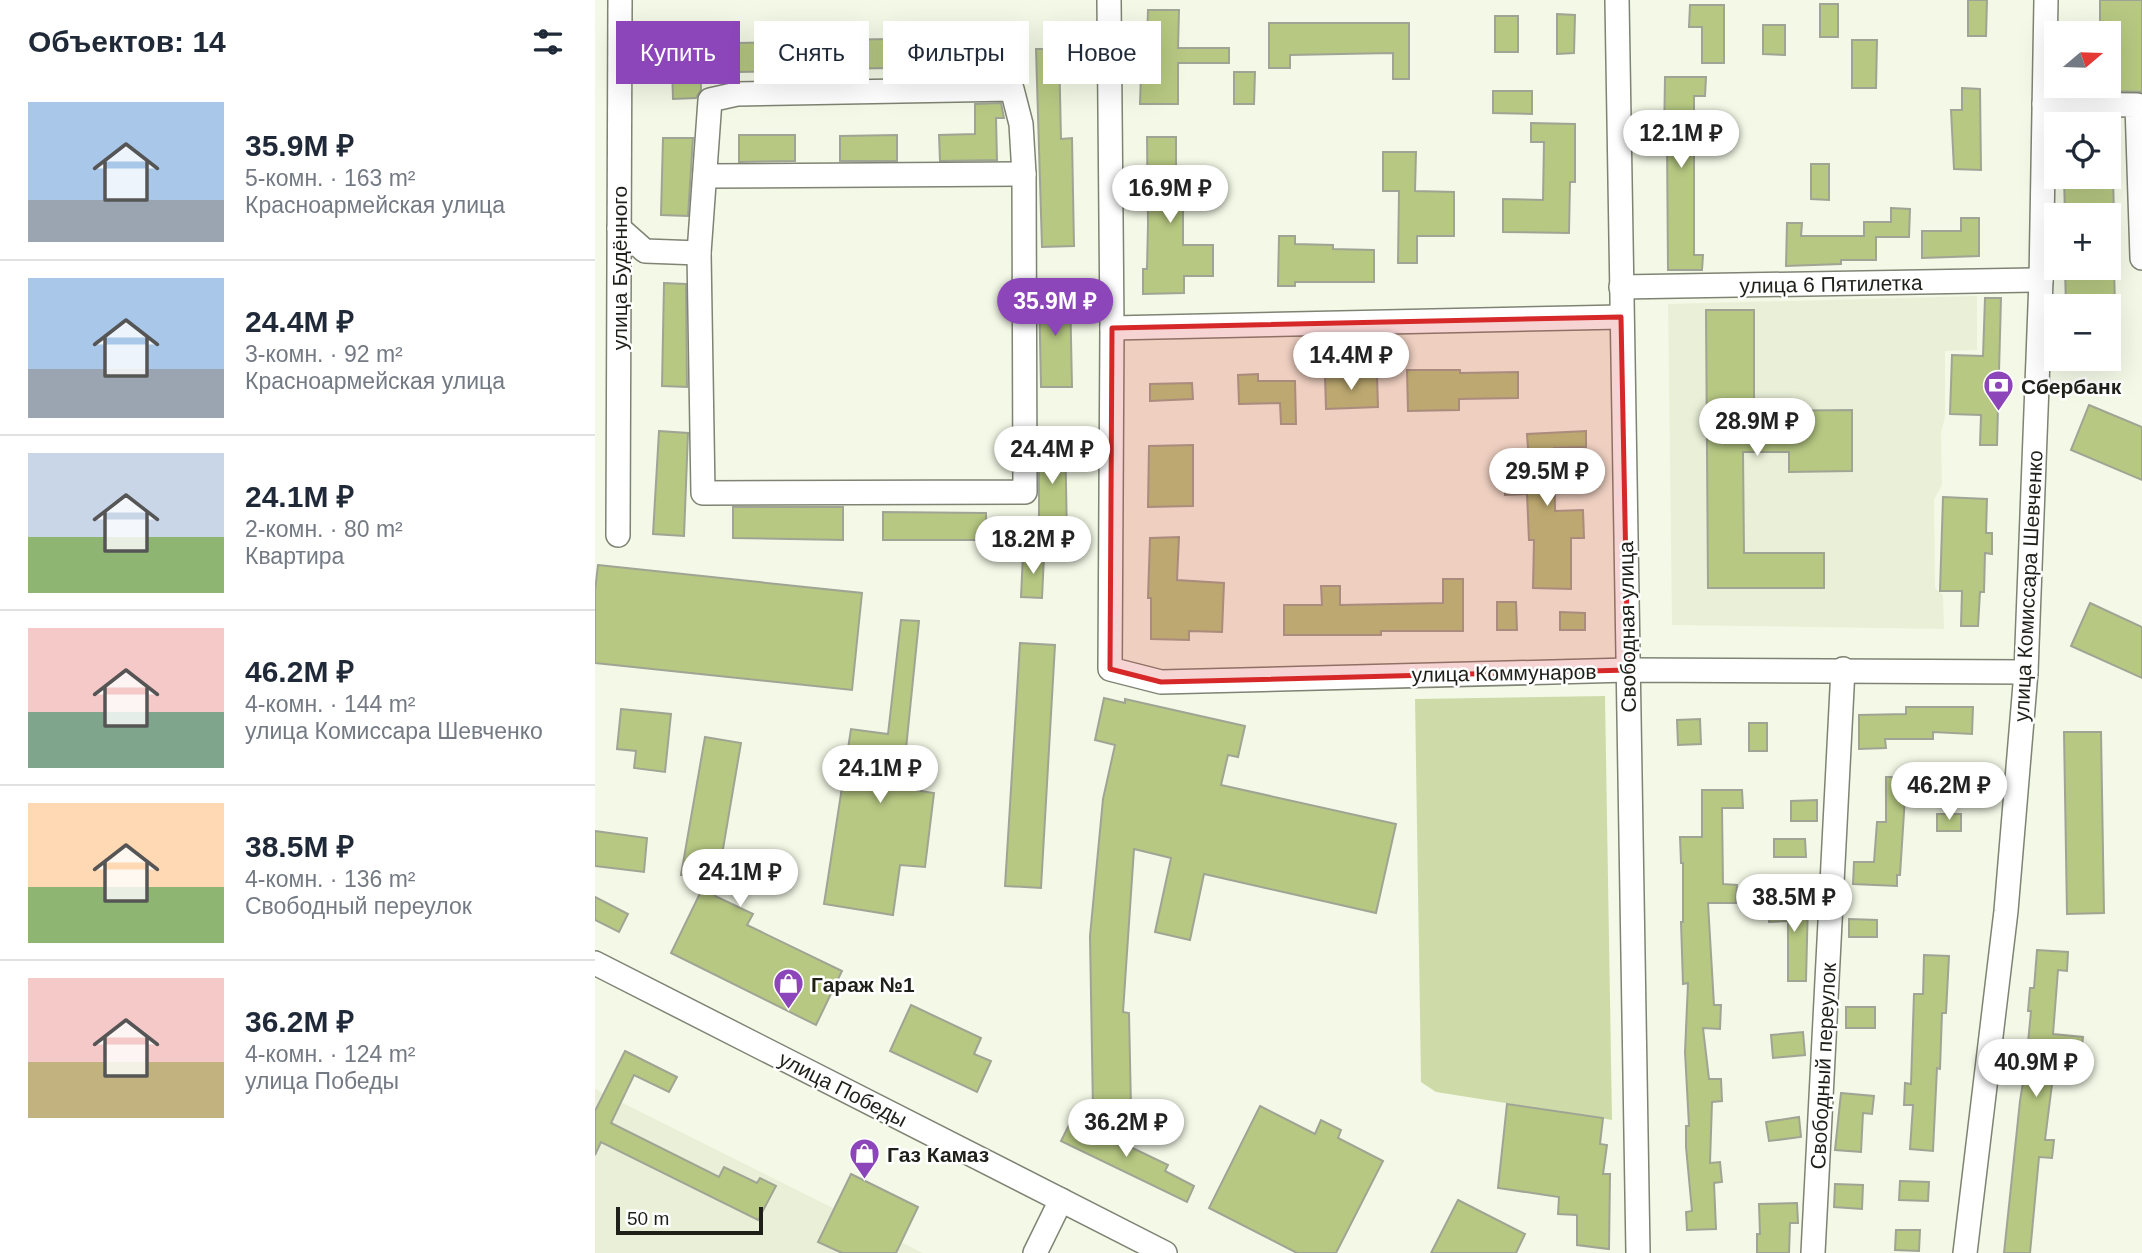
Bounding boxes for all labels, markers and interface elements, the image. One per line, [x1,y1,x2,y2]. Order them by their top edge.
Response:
chip: Купить [616,21,740,84]
chip: Снять [754,21,869,84]
chip: Фильтры [883,21,1029,84]
chip: Новое [1043,21,1161,84]
north arrow [2044,21,2121,98]
map controls [2044,21,2121,371]
icon: filters [529,23,567,61]
text: Объектов: 14 [28,25,226,58]
pin: 12.1M ₽ [1616,110,1746,170]
button: locate [2044,112,2121,189]
text: 12.1M ₽ [1639,120,1723,146]
text: 35.9M ₽ [245,129,354,162]
icon: home [84,130,168,214]
text: 5-комн. · 163 m² [245,165,416,191]
pin: 16.9M ₽ [1105,166,1235,225]
text: 16.9M ₽ [1128,175,1212,201]
street label: улица Будённого [608,186,631,350]
text: Красноармейская улица [245,192,505,218]
button: + [2044,203,2121,280]
street label: улица 6 Пятилетка [1739,271,1923,297]
pin: 35.9M ₽ [990,278,1120,338]
text: 35.9M ₽ [1013,288,1097,314]
button: − [2044,294,2121,371]
text: 24.4M ₽ [245,305,354,338]
icon: home [84,306,168,390]
pin: 14.4M ₽ [1286,332,1416,392]
text: 3-комн. · 92 m² [245,341,403,367]
text: 14.4M ₽ [1309,342,1393,368]
text: Красноармейская улица [245,368,505,394]
bank icon: Сбербанк [1981,369,2015,413]
place label: Сбербанк [2021,375,2122,398]
pin: 28.9M ₽ [1692,398,1822,458]
text: 28.9M ₽ [1715,408,1799,434]
pin: 24.4M ₽ [987,426,1117,486]
text: 24.4M ₽ [1010,436,1094,462]
pin: 29.5M ₽ [1482,448,1612,508]
street label: улица Комиссара Шевченко [2009,450,2047,722]
text: 29.5M ₽ [1505,458,1589,484]
text: 24.1M ₽ [245,480,354,513]
icon: home [84,481,168,565]
text: 2-комн. · 80 m² [245,516,403,542]
pin: 18.2M ₽ [968,516,1098,576]
text: 18.2M ₽ [991,526,1075,552]
street label: Свободная улица [1614,541,1640,713]
text: Квартира [245,543,344,569]
text: 46.2M ₽ [245,655,354,688]
icon: home [84,656,168,740]
street label: улица Коммунаров [1411,660,1597,686]
text: 4-комн. · 144 m² [245,691,416,717]
text: улица Комиссара Шевченко [245,718,543,744]
pin: 24.1M ₽ [815,746,945,805]
text: 24.1M ₽ [838,755,922,781]
pin: 46.2M ₽ [1884,762,2014,822]
text: 46.2M ₽ [1907,772,1991,798]
text: 38.5M ₽ [245,830,354,863]
icon: home [84,831,168,915]
pin: 24.1M ₽ [675,850,805,909]
text: 24.1M ₽ [698,859,782,885]
text: 4-комн. · 136 m² [245,866,416,892]
pin: 38.5M ₽ [1729,874,1859,934]
text: 38.5M ₽ [1752,884,1836,910]
text: Свободный переулок [245,893,472,919]
street label: Свободный переулок [1806,961,1840,1170]
shop icon: Гараж №1 [771,967,805,1011]
place label: Гараж №1 [811,973,915,996]
text: 36.2M ₽ [245,1005,354,1038]
icon: home [84,1006,168,1090]
pin: 40.9M ₽ [1971,1040,2101,1099]
text: 4-комн. · 124 m² [245,1041,416,1067]
street label: улица Победы [775,1047,911,1131]
text: 40.9M ₽ [1994,1049,2078,1075]
text: улица Победы [245,1068,399,1094]
pin: 36.2M ₽ [1061,1100,1191,1159]
text: 36.2M ₽ [1084,1109,1168,1135]
shop icon: Газ Камаз [847,1137,881,1181]
place label: Газ Камаз [887,1143,989,1166]
scale bar [616,1204,763,1236]
text: 50 m [627,1208,669,1229]

